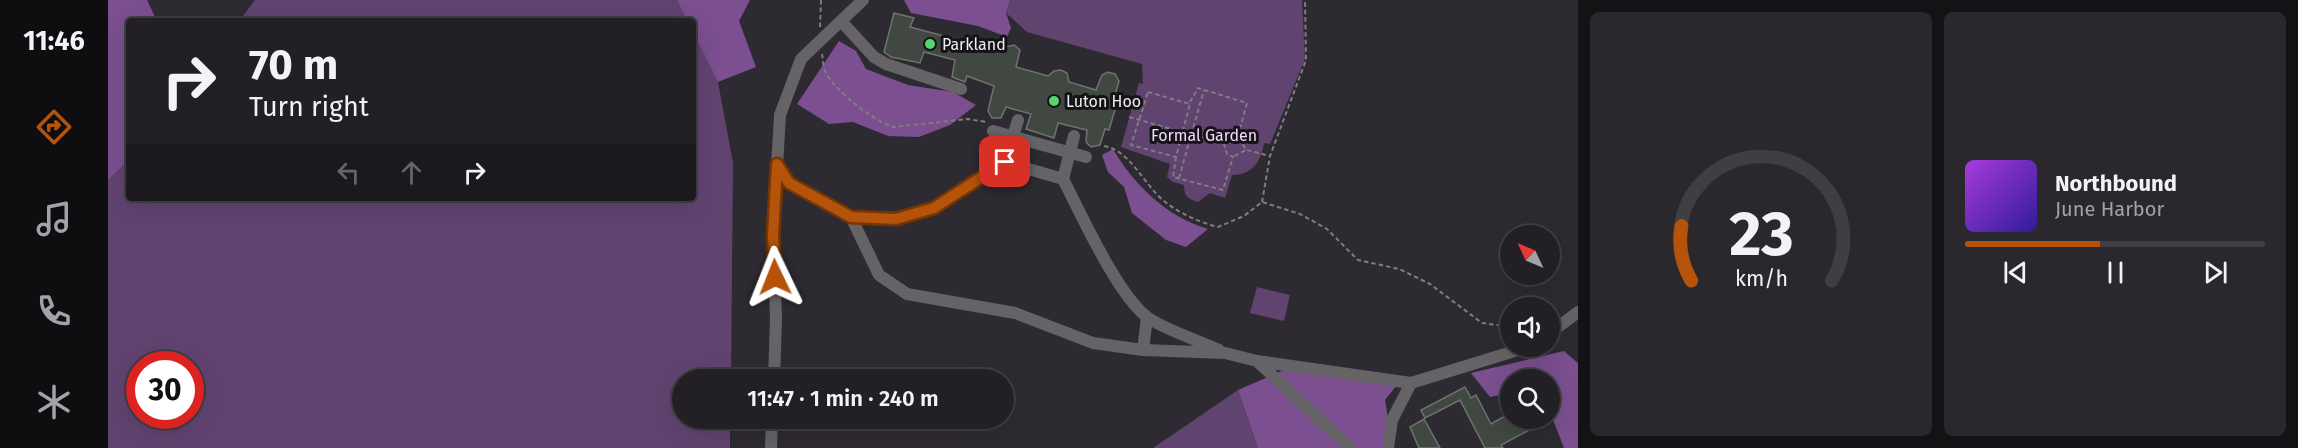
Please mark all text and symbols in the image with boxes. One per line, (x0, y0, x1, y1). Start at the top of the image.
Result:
text: 11:46 (23, 25, 85, 57)
place label: Parkland (942, 35, 1006, 54)
marker: Parkland (923, 37, 937, 51)
text: 70 m (249, 40, 338, 90)
icon: right (150, 42, 228, 120)
text: Turn right (249, 91, 369, 123)
place label: Luton Hoo (1066, 92, 1141, 111)
marker: Luton Hoo (1047, 94, 1061, 108)
icon: directions (33, 106, 75, 148)
park label: Formal Garden (1151, 126, 1257, 145)
pin (979, 136, 1030, 187)
icon: arrive (988, 145, 1021, 178)
icon: left (332, 156, 365, 189)
icon: ahead (395, 156, 428, 189)
icon: right (458, 156, 491, 189)
text: Northbound (2055, 170, 2177, 197)
text: 23 (1729, 197, 1793, 272)
text: June Harbor (2055, 197, 2164, 221)
icon: music (33, 198, 75, 240)
north arrow (1500, 225, 1560, 285)
map controls (1500, 225, 1560, 429)
position arrow (743, 245, 807, 309)
icon: previous (1999, 256, 2032, 289)
icon: pause (2099, 256, 2132, 289)
icon: next (2199, 256, 2232, 289)
text: km/h (1734, 266, 1788, 292)
icon: phone (33, 290, 75, 332)
button: sound (1500, 297, 1560, 357)
speed limit sign: 30 (126, 351, 204, 429)
button: search (1500, 369, 1560, 429)
icon: climate (33, 381, 75, 423)
text: 11:47 · 1 min · 240 m (747, 385, 939, 412)

